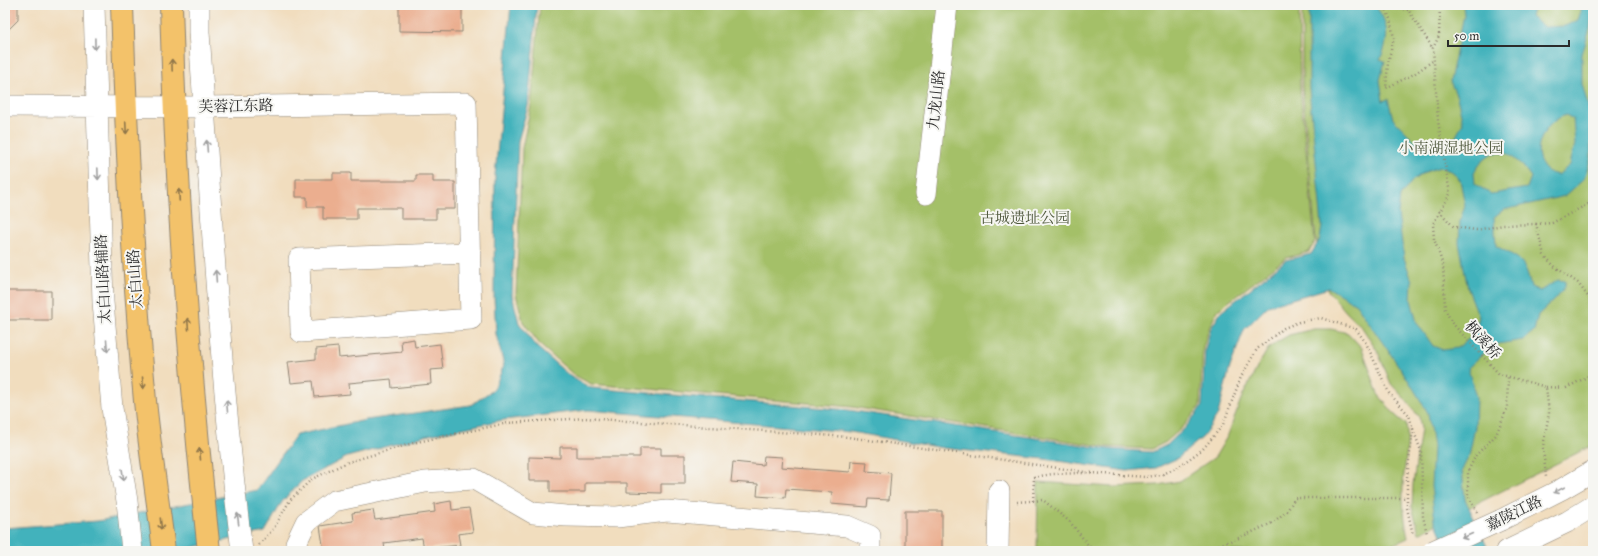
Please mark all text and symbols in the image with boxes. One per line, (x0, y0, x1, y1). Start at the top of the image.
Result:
scale bar (1448, 22, 1569, 48)
text: 50 m (1454, 29, 1479, 43)
one-way arrow (91, 37, 98, 50)
one-way arrow (169, 59, 176, 72)
street label: 九龙山路 (924, 69, 948, 131)
street label: 芙蓉江东路 (198, 96, 274, 116)
one-way arrow (123, 121, 130, 134)
park label: 小南湖湿地公园 (1398, 139, 1504, 157)
one-way arrow (204, 140, 211, 153)
one-way arrow (95, 167, 102, 180)
one-way arrow (175, 189, 182, 202)
park label: 古城遗址公园 (980, 209, 1070, 227)
street label: 太白山路辅路 (92, 234, 114, 324)
street label: 太白山路 (124, 248, 146, 310)
one-way arrow (212, 270, 219, 283)
street label: 枫溪桥 (1461, 317, 1505, 363)
one-way arrow (184, 318, 192, 331)
one-way arrow (103, 339, 110, 352)
one-way arrow (140, 376, 147, 389)
one-way arrow (223, 400, 230, 413)
one-way arrow (196, 448, 203, 461)
one-way arrow (119, 468, 127, 481)
one-way arrow (1553, 487, 1565, 495)
street label: 嘉陵江路 (1483, 492, 1545, 534)
one-way arrow (234, 513, 242, 526)
one-way arrow (157, 517, 165, 530)
one-way arrow (1462, 532, 1474, 540)

